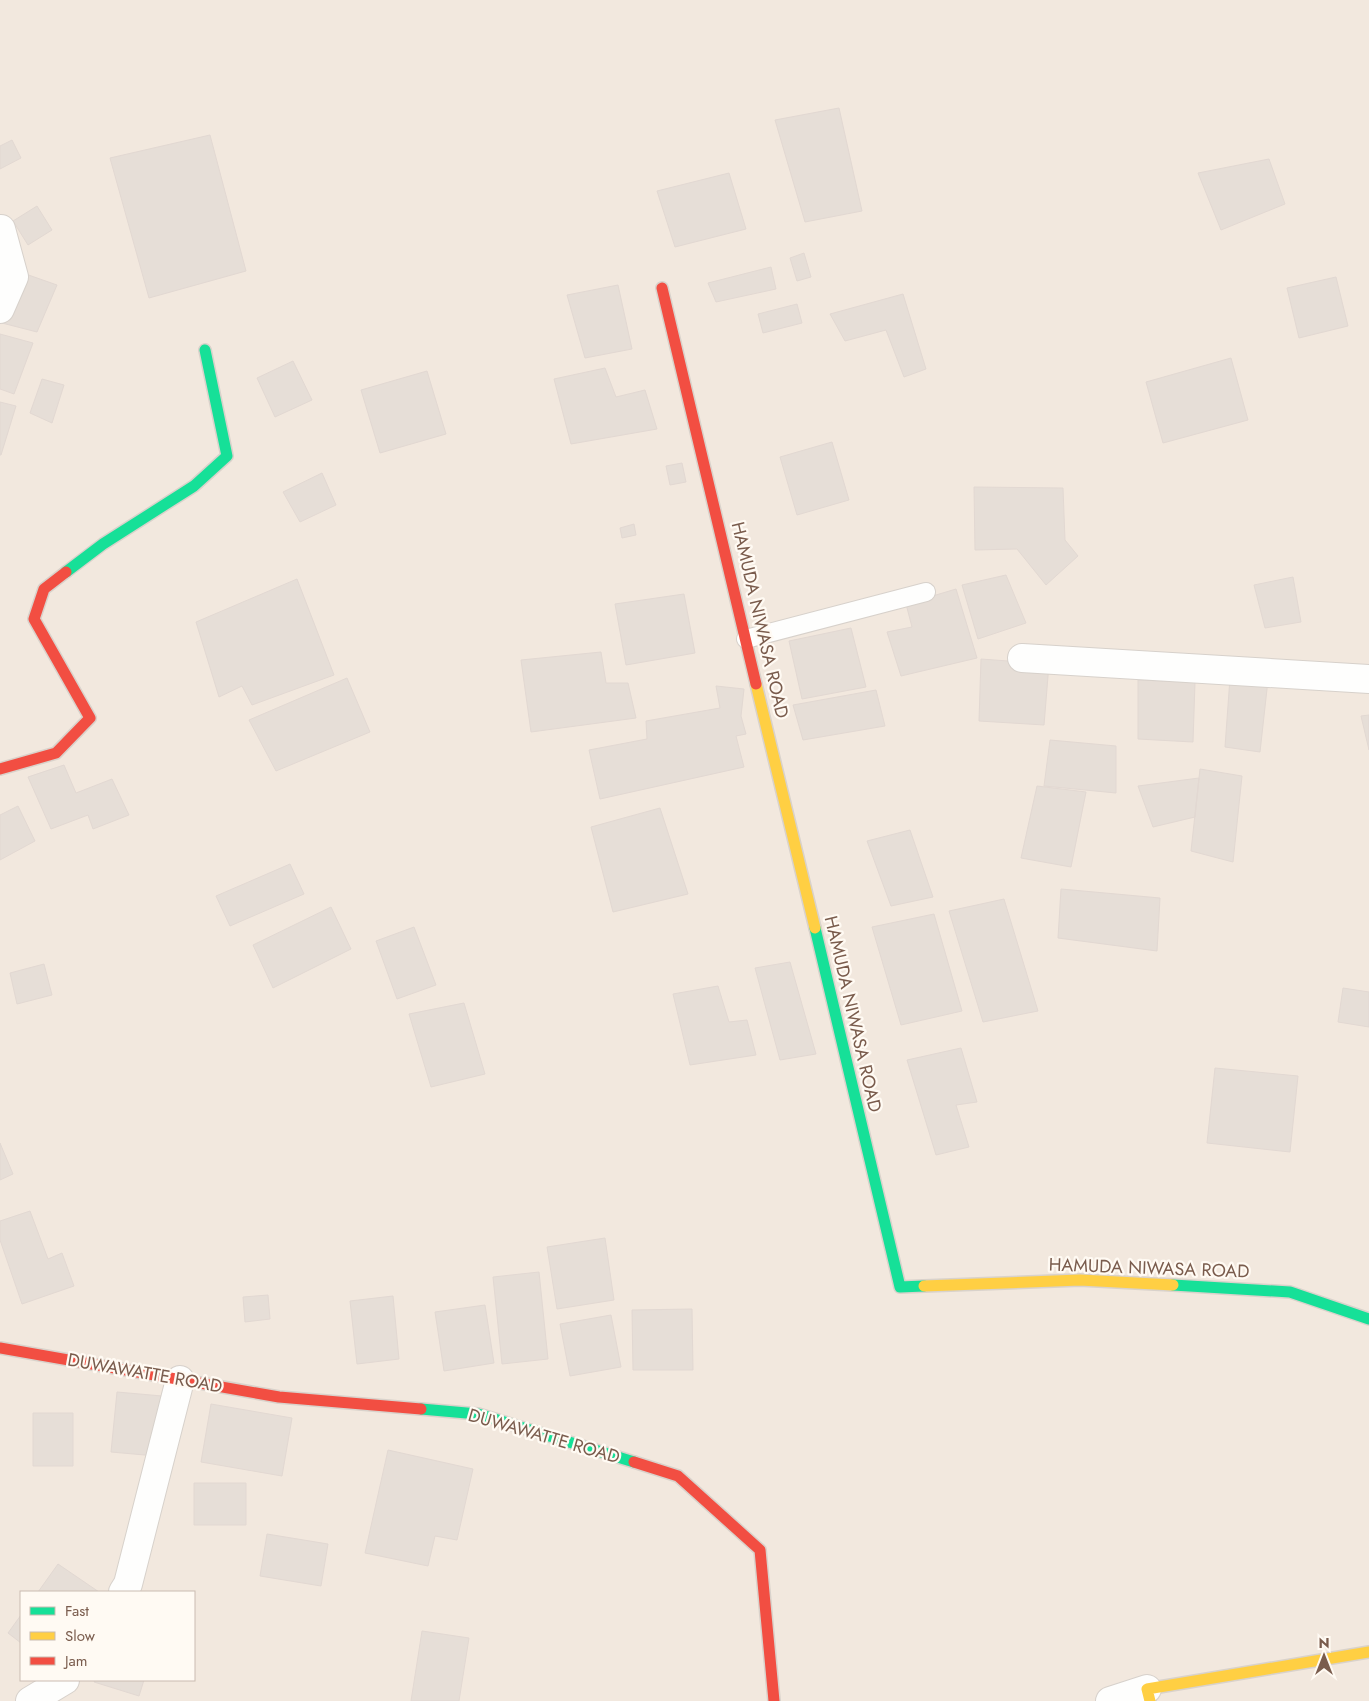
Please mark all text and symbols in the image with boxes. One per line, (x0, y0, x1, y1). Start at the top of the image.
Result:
street label: HAMUDA NIWASA ROAD (725, 519, 795, 721)
street label: HAMUDA NIWASA ROAD (818, 913, 888, 1115)
street label: HAMUDA NIWASA ROAD (1048, 1252, 1250, 1284)
street label: DUWAWATTE ROAD (66, 1347, 224, 1399)
street label: DUWAWATTE ROAD (465, 1402, 623, 1470)
legend (20, 1591, 195, 1681)
text: Fast (65, 1600, 89, 1622)
text: Slow (65, 1625, 96, 1647)
north arrow (1299, 1631, 1349, 1681)
text: N (1318, 1633, 1330, 1653)
text: Jam (63, 1650, 88, 1672)

